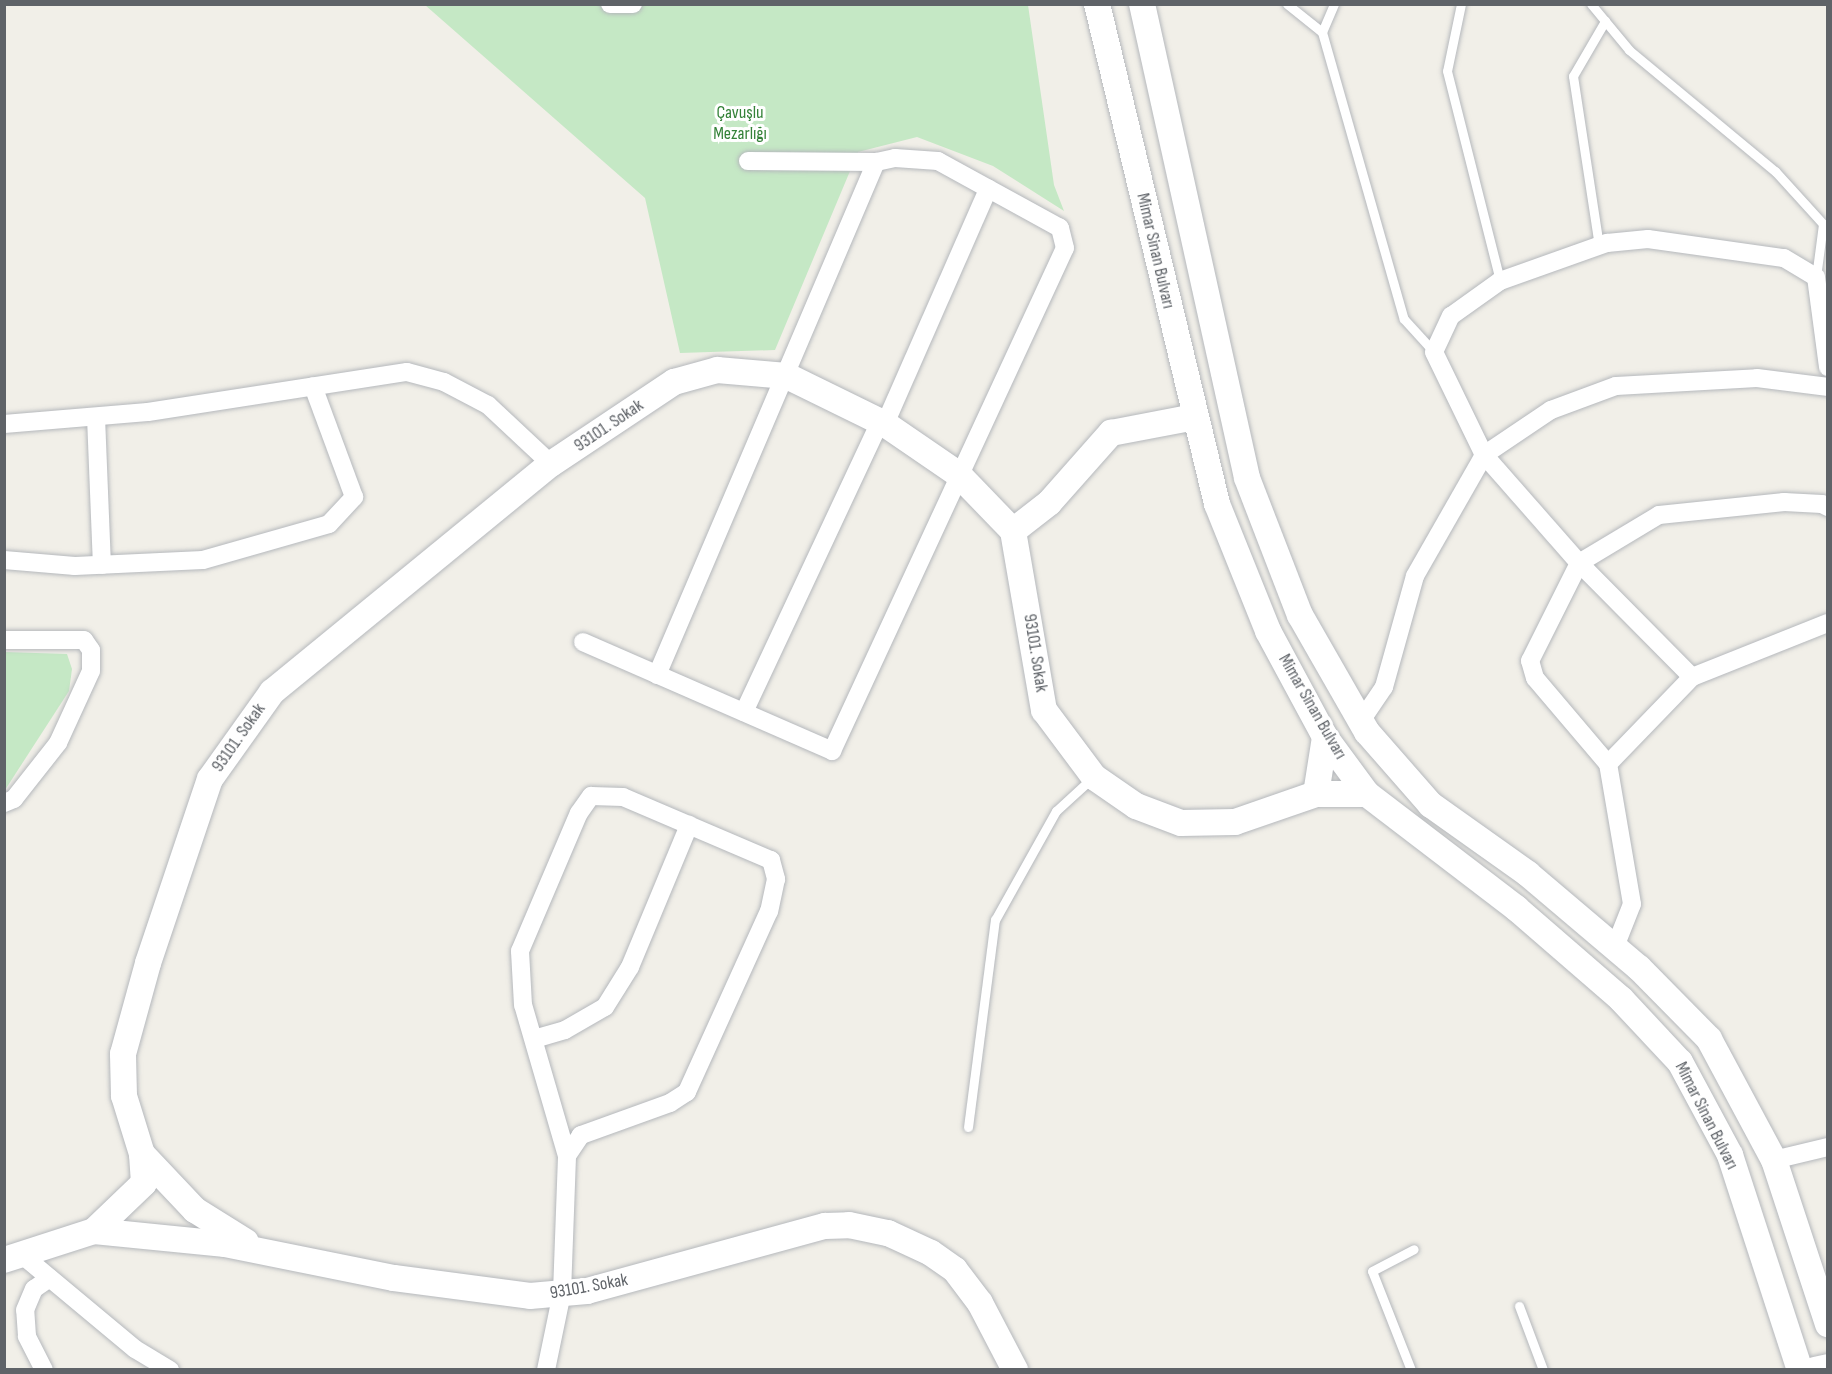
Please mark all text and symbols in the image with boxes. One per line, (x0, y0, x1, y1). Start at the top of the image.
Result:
park label: Çavuşlu Mezarlığı (713, 103, 767, 146)
street label: Mimar Sinan Bulvarı (1131, 191, 1179, 311)
street label: 93101. Sokak (570, 395, 648, 457)
street label: 93101. Sokak (1018, 612, 1052, 694)
street label: Mimar Sinan Bulvarı (1273, 651, 1351, 763)
street label: 93101. Sokak (208, 700, 270, 776)
street label: Mimar Sinan Bulvarı (1670, 1059, 1742, 1173)
street label: 93101. Sokak (548, 1270, 630, 1304)

